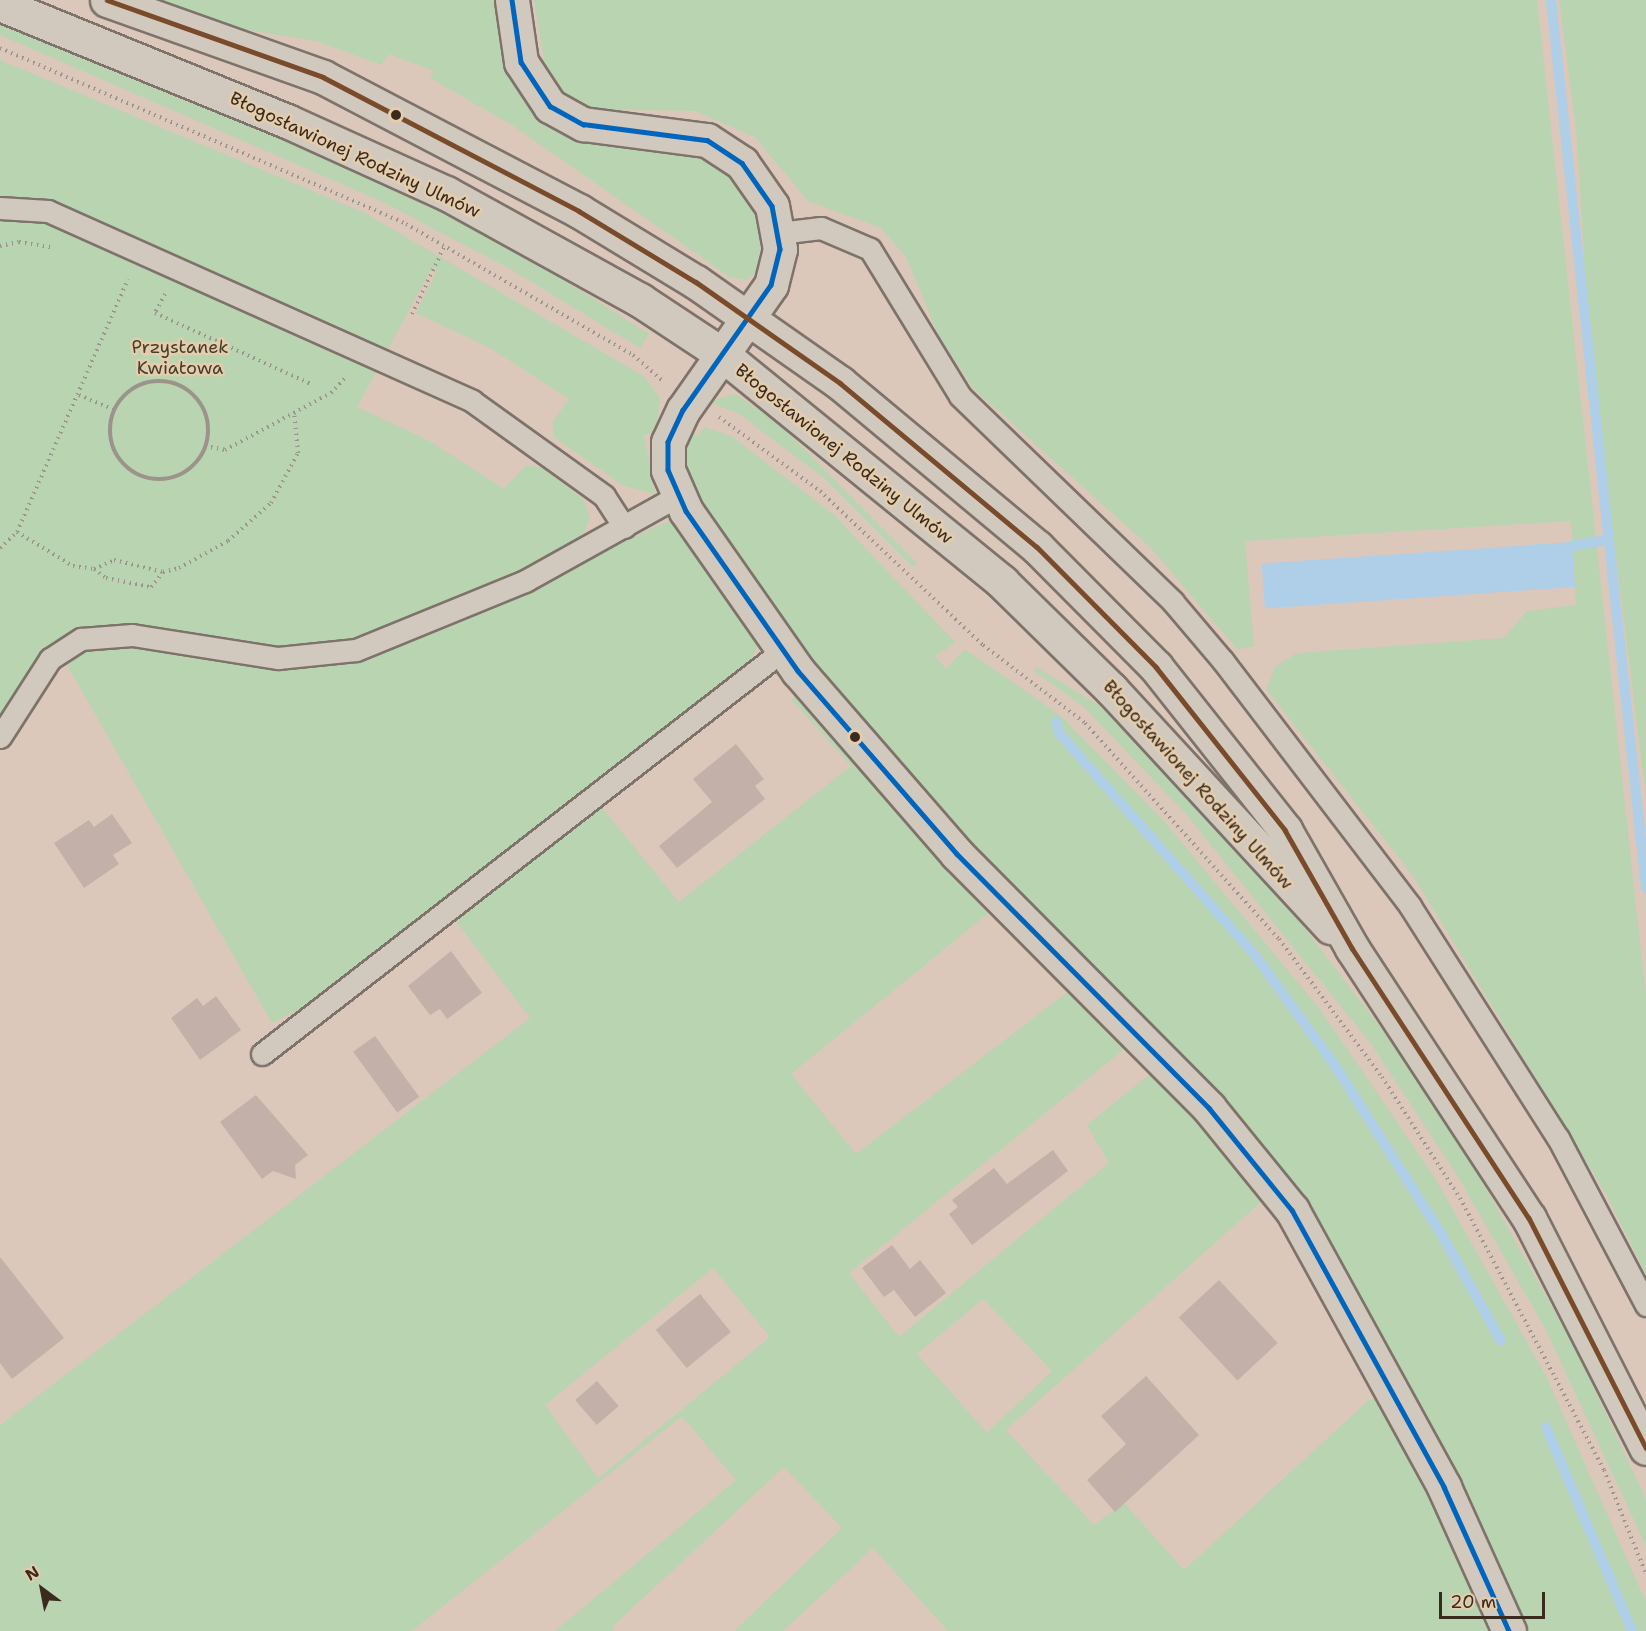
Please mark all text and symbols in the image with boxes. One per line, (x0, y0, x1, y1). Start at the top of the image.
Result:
street label: Błogosławionej Rodziny Ulmów (226, 87, 484, 223)
unlabelled marker (390, 109, 402, 121)
park label: Przystanek Kwiatowa (131, 337, 229, 380)
street label: Błogosławionej Rodziny Ulmów (731, 359, 957, 549)
street label: Błogosławionej Rodziny Ulmów (1098, 676, 1298, 894)
unlabelled marker (849, 731, 861, 743)
north arrow (12, 1559, 72, 1619)
text: N (21, 1561, 43, 1586)
scale bar (1442, 1580, 1548, 1618)
text: 20 m (1450, 1590, 1496, 1614)

